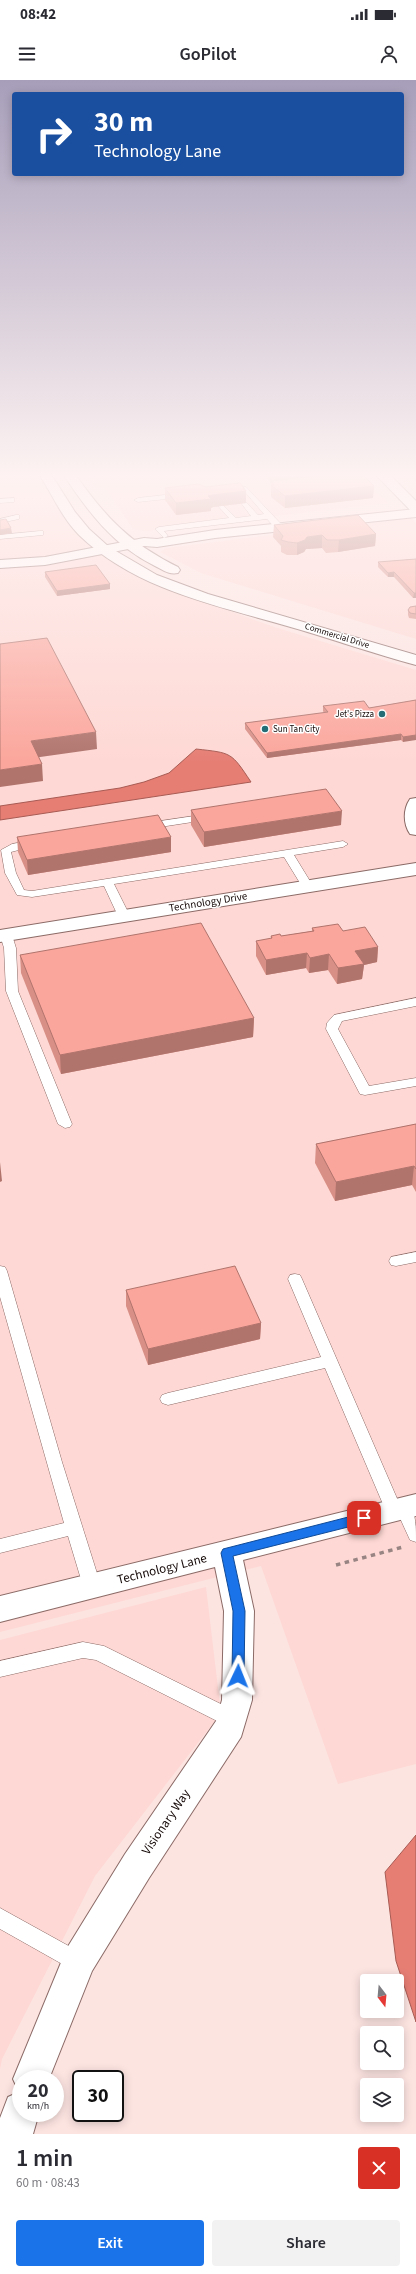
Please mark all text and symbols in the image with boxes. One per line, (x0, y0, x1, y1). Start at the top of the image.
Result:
text: 08:42 (20, 4, 56, 25)
text: GoPilot (179, 42, 237, 67)
icon: menu (16, 43, 38, 65)
icon: person (378, 43, 400, 65)
text: 30 m (94, 102, 153, 142)
icon: right (28, 108, 80, 160)
text: Technology Lane (94, 139, 221, 164)
street label: Commercial Drive (303, 620, 371, 652)
place label: Jet's Pizza (335, 708, 374, 721)
marker: Jet's Pizza (377, 709, 387, 719)
place label: Sun Tan City (273, 723, 320, 736)
marker: Sun Tan City (260, 724, 270, 734)
street label: Technology Drive (168, 888, 249, 916)
pin (347, 1501, 381, 1535)
icon: arrive (353, 1507, 375, 1529)
street label: Technology Lane (115, 1549, 209, 1589)
position arrow (217, 1655, 259, 1697)
street label: Visionary Way (137, 1786, 195, 1858)
north arrow (360, 1974, 404, 2018)
map controls (360, 1974, 404, 2122)
button: search (360, 2026, 404, 2070)
speed limit sign: 30 (72, 2070, 124, 2122)
text: 20 (27, 2077, 49, 2105)
button: layers (360, 2078, 404, 2122)
text: km/h (27, 2099, 49, 2113)
text: 1 min (16, 2141, 73, 2176)
button: close (358, 2147, 400, 2189)
text: 60 m · 08:43 (16, 2174, 80, 2192)
button: Exit (16, 2220, 204, 2266)
button: Share (212, 2220, 400, 2266)

